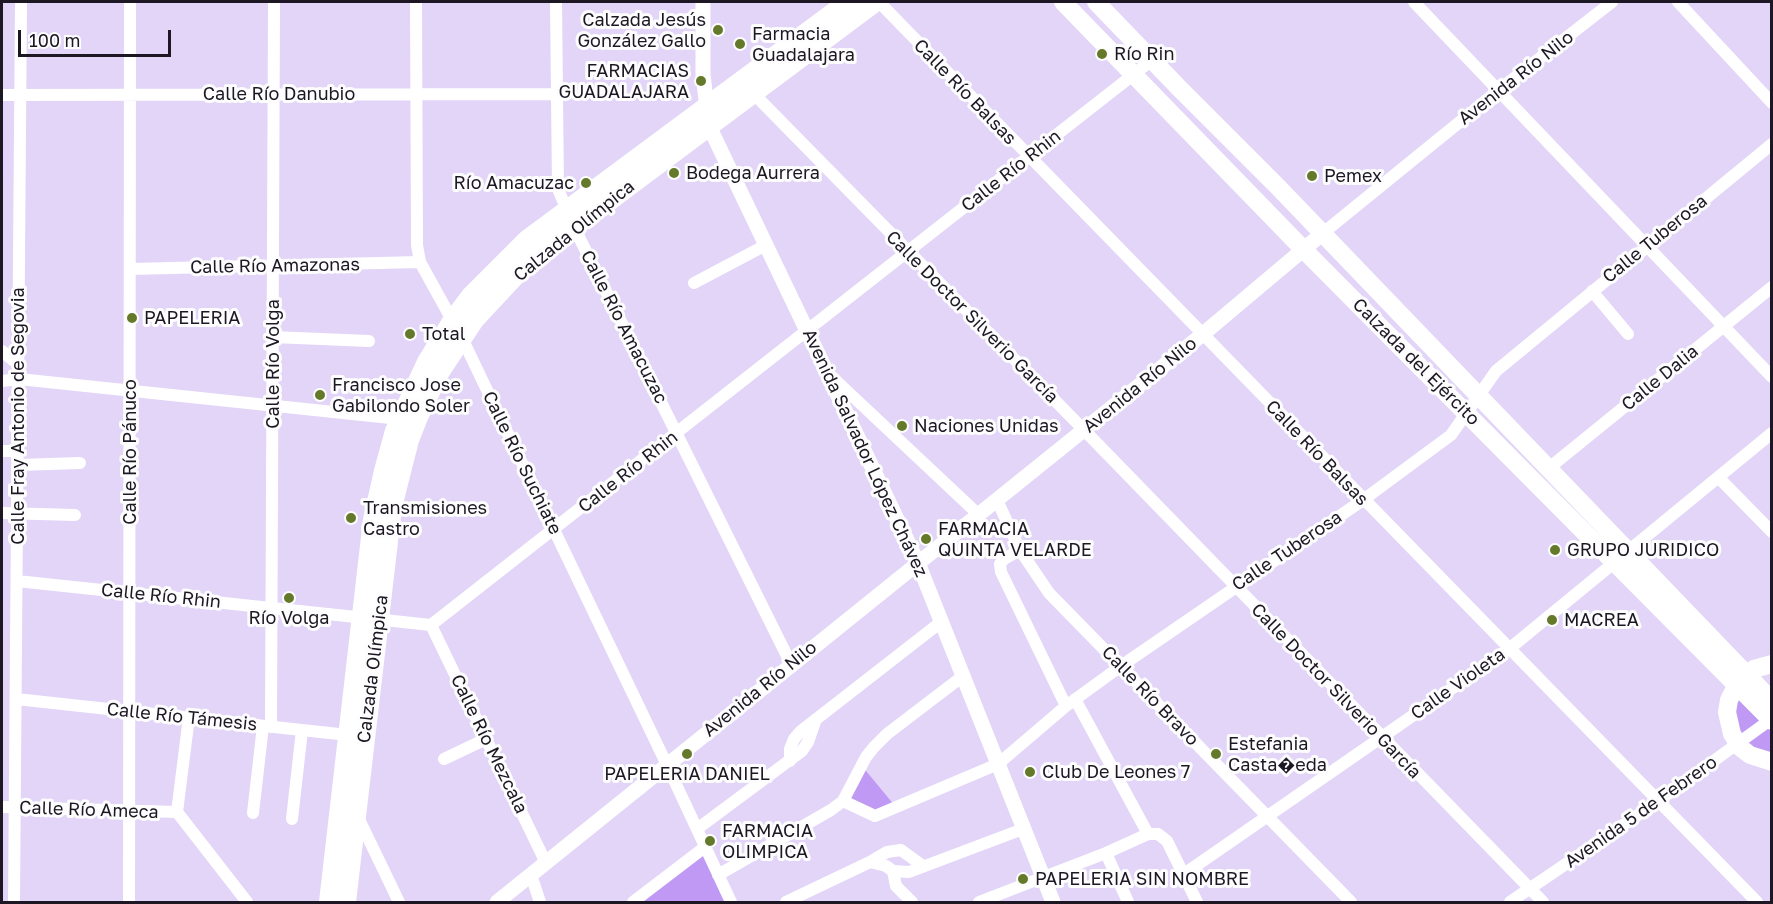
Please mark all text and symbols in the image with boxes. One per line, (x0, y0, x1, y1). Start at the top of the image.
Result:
place label: Calzada Jesús González Gallo (577, 9, 706, 52)
scale bar (21, 18, 174, 56)
marker: Calzada Jesús González Gallo (711, 23, 725, 37)
place label: Farmacia Guadalajara (752, 23, 855, 66)
street label: Avenida Río Nilo (1454, 26, 1578, 130)
text: 100 m (29, 29, 80, 51)
street label: Calle Río Balsas (909, 35, 1021, 149)
marker: Farmacia Guadalajara (733, 37, 747, 51)
place label: Río Rin (1114, 43, 1174, 65)
marker: Río Rin (1095, 47, 1109, 61)
place label: FARMACIAS GUADALAJARA (559, 60, 689, 103)
marker: FARMACIAS GUADALAJARA (694, 74, 708, 88)
street label: Calle Río Danubio (203, 83, 355, 105)
street label: Calle Río Rhin (957, 125, 1065, 217)
place label: Bodega Aurrera (686, 162, 820, 184)
place label: Pemex (1324, 165, 1382, 187)
marker: Bodega Aurrera (667, 166, 681, 180)
marker: Pemex (1305, 169, 1319, 183)
place label: Río Amacuzac (454, 172, 574, 194)
street label: Calzada Olímpica (509, 176, 639, 286)
marker: Río Amacuzac (579, 176, 593, 190)
street label: Calle Tuberosa (1598, 190, 1712, 288)
street label: Calle Doctor Silverio García (881, 226, 1063, 408)
street label: Calle Río Amacuzac (576, 247, 672, 407)
street label: Calle Río Amazonas (190, 254, 360, 278)
street label: Calle Fray Antonio de Segovia (7, 287, 29, 545)
street label: Calzada del Ejército (1348, 294, 1484, 430)
street label: Calle Río Volga (262, 299, 284, 429)
place label: PAPELERIA (144, 307, 240, 329)
marker: PAPELERIA (125, 311, 139, 325)
place label: Total (422, 323, 465, 345)
street label: Avenida Salvador López Chávez (798, 325, 932, 581)
marker: Total (403, 327, 417, 341)
street label: Avenida Río Nilo (1079, 333, 1201, 437)
street label: Calle Dalia (1617, 341, 1703, 415)
place label: Francisco Jose Gabilondo Soler (332, 374, 470, 416)
street label: Calle Río Pánuco (119, 379, 141, 525)
marker: Francisco Jose Gabilondo Soler (313, 388, 327, 402)
street label: Calle Río Suchiate (478, 388, 566, 538)
street label: Calle Río Balsas (1261, 396, 1373, 510)
place label: Naciones Unidas (914, 415, 1059, 437)
marker: Naciones Unidas (895, 419, 909, 433)
street label: Calle Río Rhin (574, 426, 682, 518)
place label: Transmisiones Castro (363, 497, 487, 540)
street label: Calle Tuberosa (1228, 506, 1346, 596)
marker: Transmisiones Castro (344, 511, 358, 525)
place label: FARMACIA QUINTA VELARDE (938, 518, 1092, 560)
marker: FARMACIA QUINTA VELARDE (919, 532, 933, 546)
place label: GRUPO JURIDICO (1567, 539, 1719, 561)
marker: GRUPO JURIDICO (1548, 543, 1562, 557)
street label: Calle Río Rhin (100, 579, 222, 613)
marker: Río Volga (282, 591, 296, 605)
street label: Calzada Olímpica (353, 594, 393, 744)
street label: Calle Doctor Silverio García (1247, 599, 1425, 783)
place label: Río Volga (249, 607, 329, 629)
place label: MACREA (1564, 609, 1639, 631)
marker: MACREA (1545, 613, 1559, 627)
street label: Avenida Río Nilo (699, 637, 821, 741)
street label: Calle Río Bravo (1097, 642, 1203, 750)
street label: Calle Violeta (1407, 644, 1509, 724)
street label: Calle Río Mezcala (446, 671, 532, 817)
street label: Calle Río Támesis (106, 698, 258, 736)
place label: Estefania Casta�eda (1228, 733, 1327, 776)
marker: PAPELERIA DANIEL (680, 747, 694, 761)
marker: Estefania Casta�eda (1209, 747, 1223, 761)
street label: Avenida 5 de Febrero (1561, 751, 1721, 873)
place label: Club De Leones 7 (1042, 761, 1190, 783)
place label: PAPELERIA DANIEL (604, 763, 770, 785)
marker: Club De Leones 7 (1023, 765, 1037, 779)
street label: Calle Río Ameca (19, 797, 159, 823)
place label: FARMACIA OLIMPICA (722, 820, 813, 862)
marker: FARMACIA OLIMPICA (703, 834, 717, 848)
place label: PAPELERIA SIN NOMBRE (1035, 868, 1249, 890)
marker: PAPELERIA SIN NOMBRE (1016, 872, 1030, 886)

